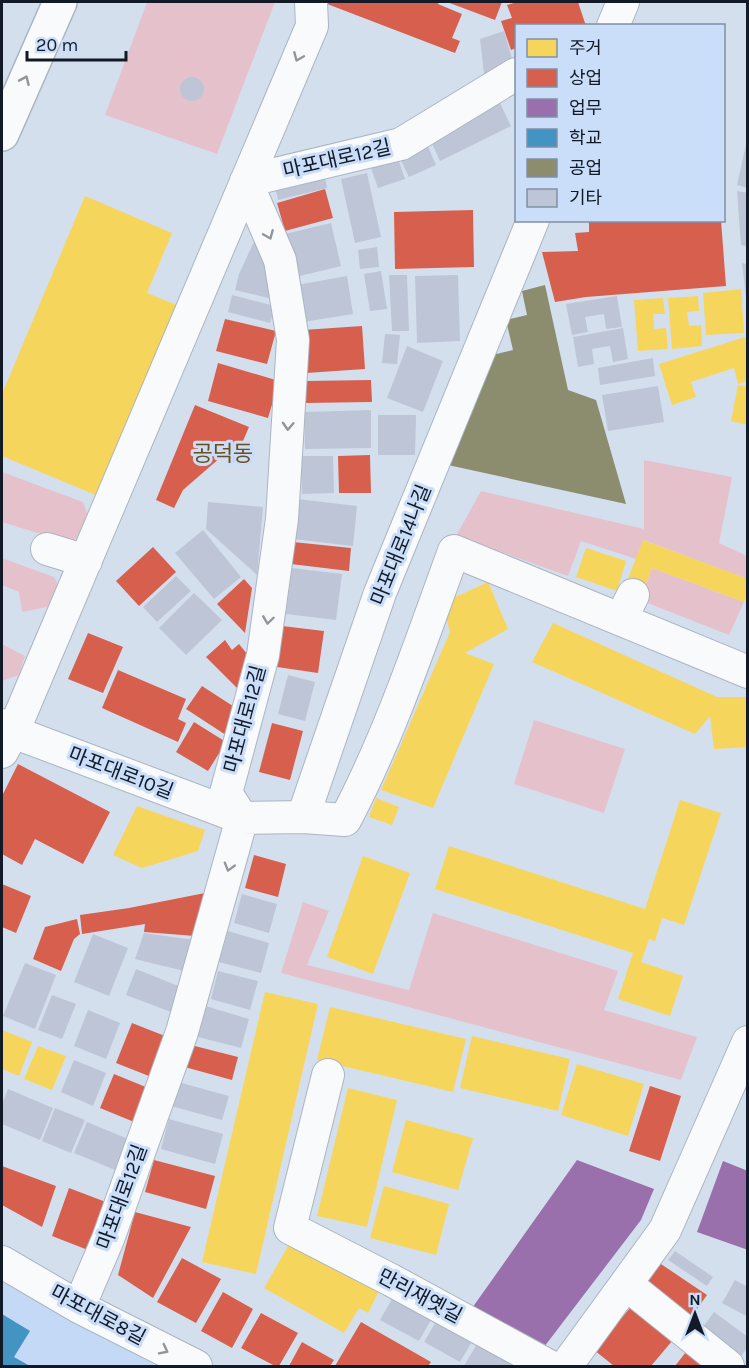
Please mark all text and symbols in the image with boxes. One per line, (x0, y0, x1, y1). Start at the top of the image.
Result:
scale bar (27, 24, 126, 62)
legend (515, 24, 725, 222)
text: 20 m (36, 34, 78, 56)
text: 주거 (569, 37, 602, 59)
one-way arrow (293, 51, 305, 62)
text: 상업 (569, 67, 602, 89)
one-way arrow (18, 75, 30, 86)
text: 업무 (569, 97, 602, 119)
text: 학교 (569, 127, 602, 149)
street label: 마포대로12길 (281, 135, 393, 183)
text: 공업 (569, 157, 602, 179)
text: 기타 (569, 187, 603, 209)
one-way arrow (262, 229, 274, 240)
one-way arrow (281, 422, 294, 431)
district label: 공덕동 (193, 441, 253, 467)
street label: 마포대로14나길 (366, 481, 436, 609)
one-way arrow (262, 616, 274, 625)
street label: 마포대로12길 (220, 663, 270, 775)
street label: 마포대로10길 (65, 742, 177, 804)
one-way arrow (223, 862, 236, 872)
street label: 마포대로12길 (92, 1141, 152, 1253)
street label: 만리재옛길 (374, 1264, 466, 1328)
street label: 마포대로8길 (47, 1280, 149, 1350)
north arrow (665, 1284, 725, 1344)
text: N (689, 1290, 701, 1309)
one-way arrow (157, 1343, 168, 1354)

